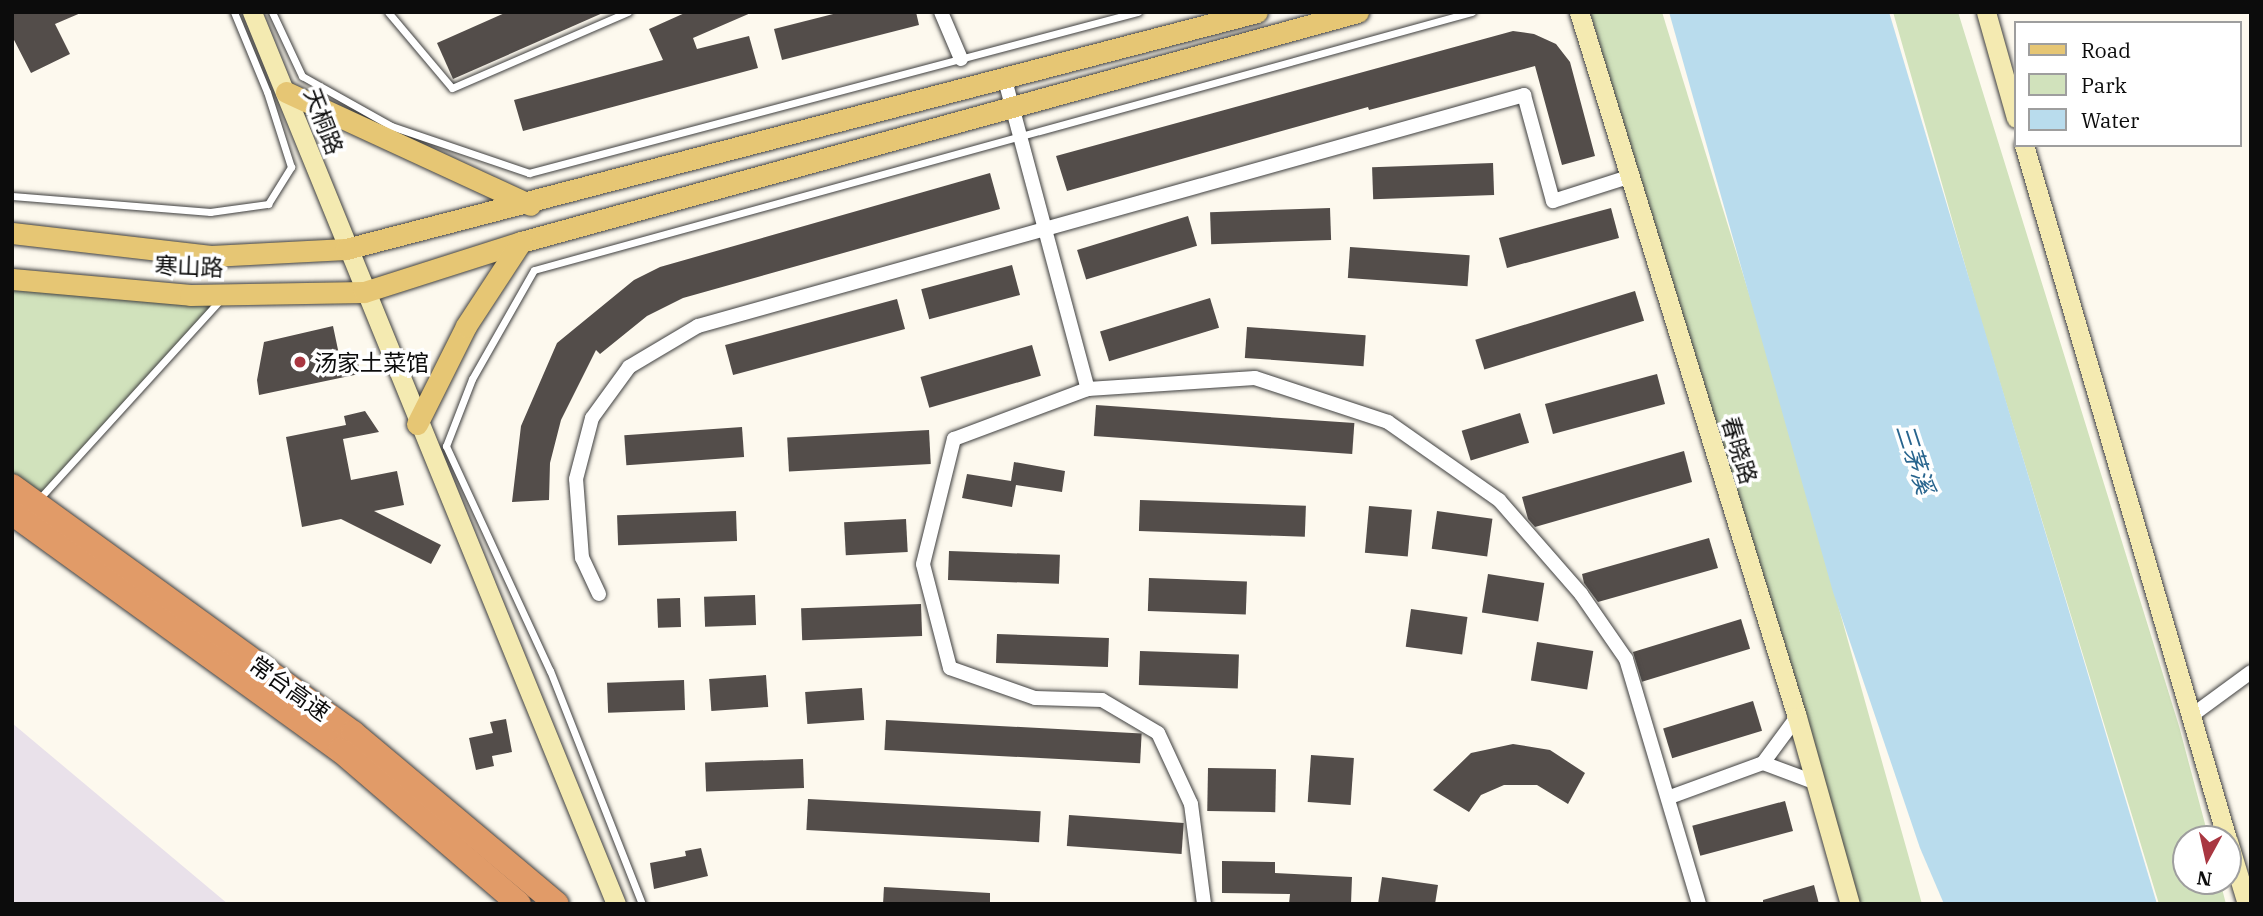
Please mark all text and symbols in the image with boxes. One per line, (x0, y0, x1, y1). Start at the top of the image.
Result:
legend (2014, 21, 2242, 147)
text: Road (2081, 36, 2131, 64)
text: Park (2081, 71, 2127, 99)
street label: 天桐路 (299, 84, 349, 158)
text: Water (2081, 106, 2139, 134)
street label: 寒山路 (154, 251, 224, 281)
place label: 汤家土菜馆 (314, 348, 429, 376)
marker: 汤家土菜馆 (292, 354, 308, 370)
street label: 春晓路 (1717, 413, 1763, 487)
water label: 三茅溪 (1890, 420, 1940, 498)
street label: 常台高速 (245, 650, 335, 726)
north arrow (2172, 825, 2242, 895)
text: N (2195, 866, 2213, 892)

